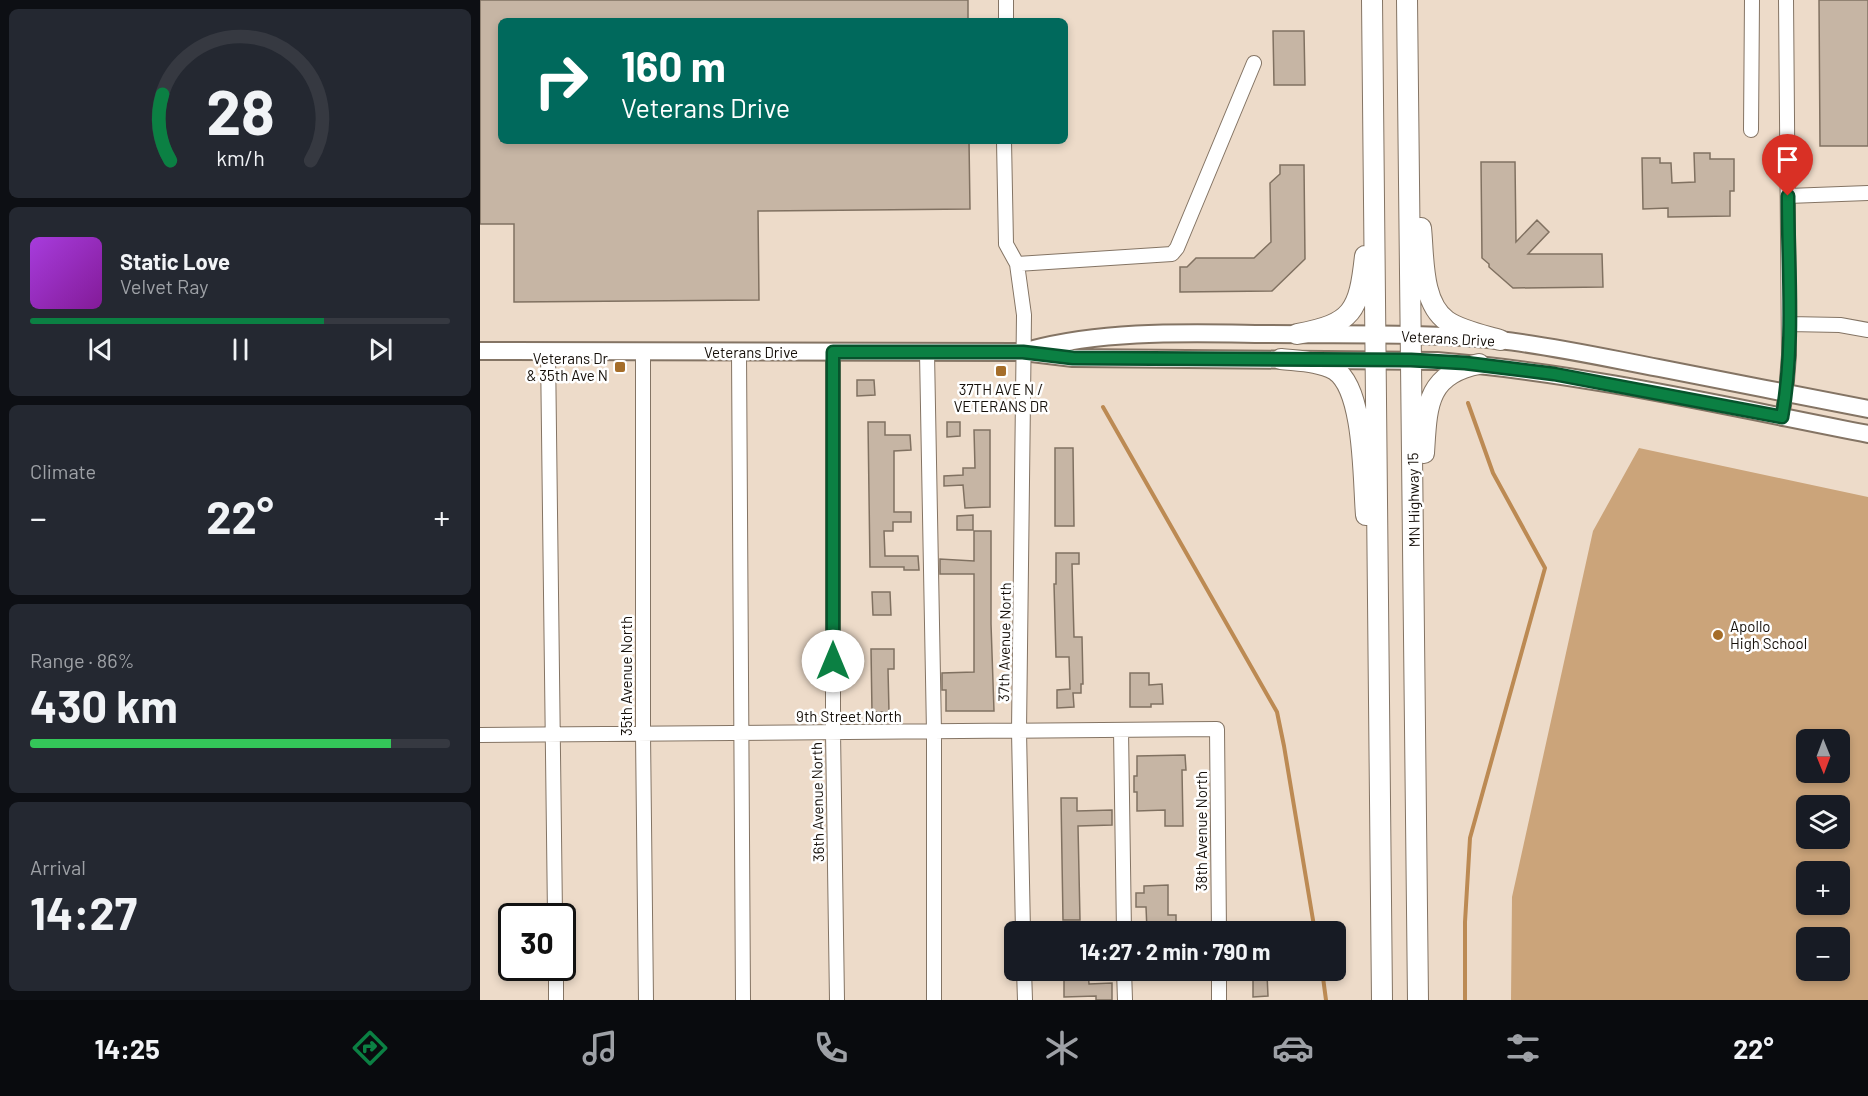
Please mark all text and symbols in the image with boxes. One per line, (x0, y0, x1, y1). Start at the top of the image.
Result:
text: 160 m (621, 40, 726, 90)
icon: right (522, 42, 600, 120)
text: 28 (206, 73, 274, 147)
text: Veterans Drive (621, 91, 790, 123)
pin (1762, 134, 1813, 196)
icon: arrive (1771, 143, 1804, 176)
text: km/h (216, 145, 264, 170)
text: Static Love (120, 248, 230, 274)
text: Velvet Ray (120, 274, 209, 298)
street label: Veterans Drive (1401, 327, 1495, 349)
icon: previous (84, 333, 117, 366)
icon: pause (224, 333, 257, 366)
icon: next (364, 333, 397, 366)
street label: Veterans Drive (704, 343, 798, 361)
place label: Veterans Dr & 35th Ave N (526, 349, 609, 384)
marker: Veterans Dr & 35th Ave N (613, 360, 627, 374)
marker: 37TH AVE N / VETERANS DR (994, 364, 1008, 378)
place label: 37TH AVE N / VETERANS DR (954, 380, 1048, 415)
street label: MN Highway 15 (1403, 453, 1423, 547)
text: Climate (30, 459, 96, 483)
text: 22° (206, 489, 274, 543)
text: − (30, 497, 47, 537)
text: + (433, 497, 450, 537)
street label: 37th Avenue North (994, 582, 1014, 702)
street label: 35th Avenue North (617, 616, 635, 736)
place label: Apollo High School (1730, 617, 1807, 652)
marker: Apollo High School (1711, 628, 1725, 642)
position arrow (801, 629, 865, 693)
text: Range · 86% (30, 648, 134, 672)
text: 430 km (30, 678, 178, 732)
street label: 9th Street North (796, 707, 902, 725)
north arrow (1796, 729, 1850, 783)
map controls (1796, 729, 1850, 981)
street label: 36th Avenue North (807, 742, 827, 862)
street label: 38th Avenue North (1192, 771, 1210, 891)
button: layers (1796, 795, 1850, 849)
text: Arrival (30, 855, 86, 879)
button: + (1796, 861, 1850, 915)
text: 14:27 (30, 885, 137, 939)
speed limit sign: 30 (498, 903, 576, 981)
button: − (1796, 927, 1850, 981)
text: 14:27 · 2 min · 790 m (1080, 938, 1270, 964)
icon: directions (349, 1027, 391, 1069)
icon: music (579, 1027, 621, 1069)
icon: phone (810, 1027, 852, 1069)
icon: climate (1041, 1027, 1083, 1069)
icon: car (1272, 1027, 1314, 1069)
icon: filters (1502, 1027, 1544, 1069)
text: 14:25 (94, 1032, 160, 1064)
text: 22° (1733, 1032, 1774, 1064)

